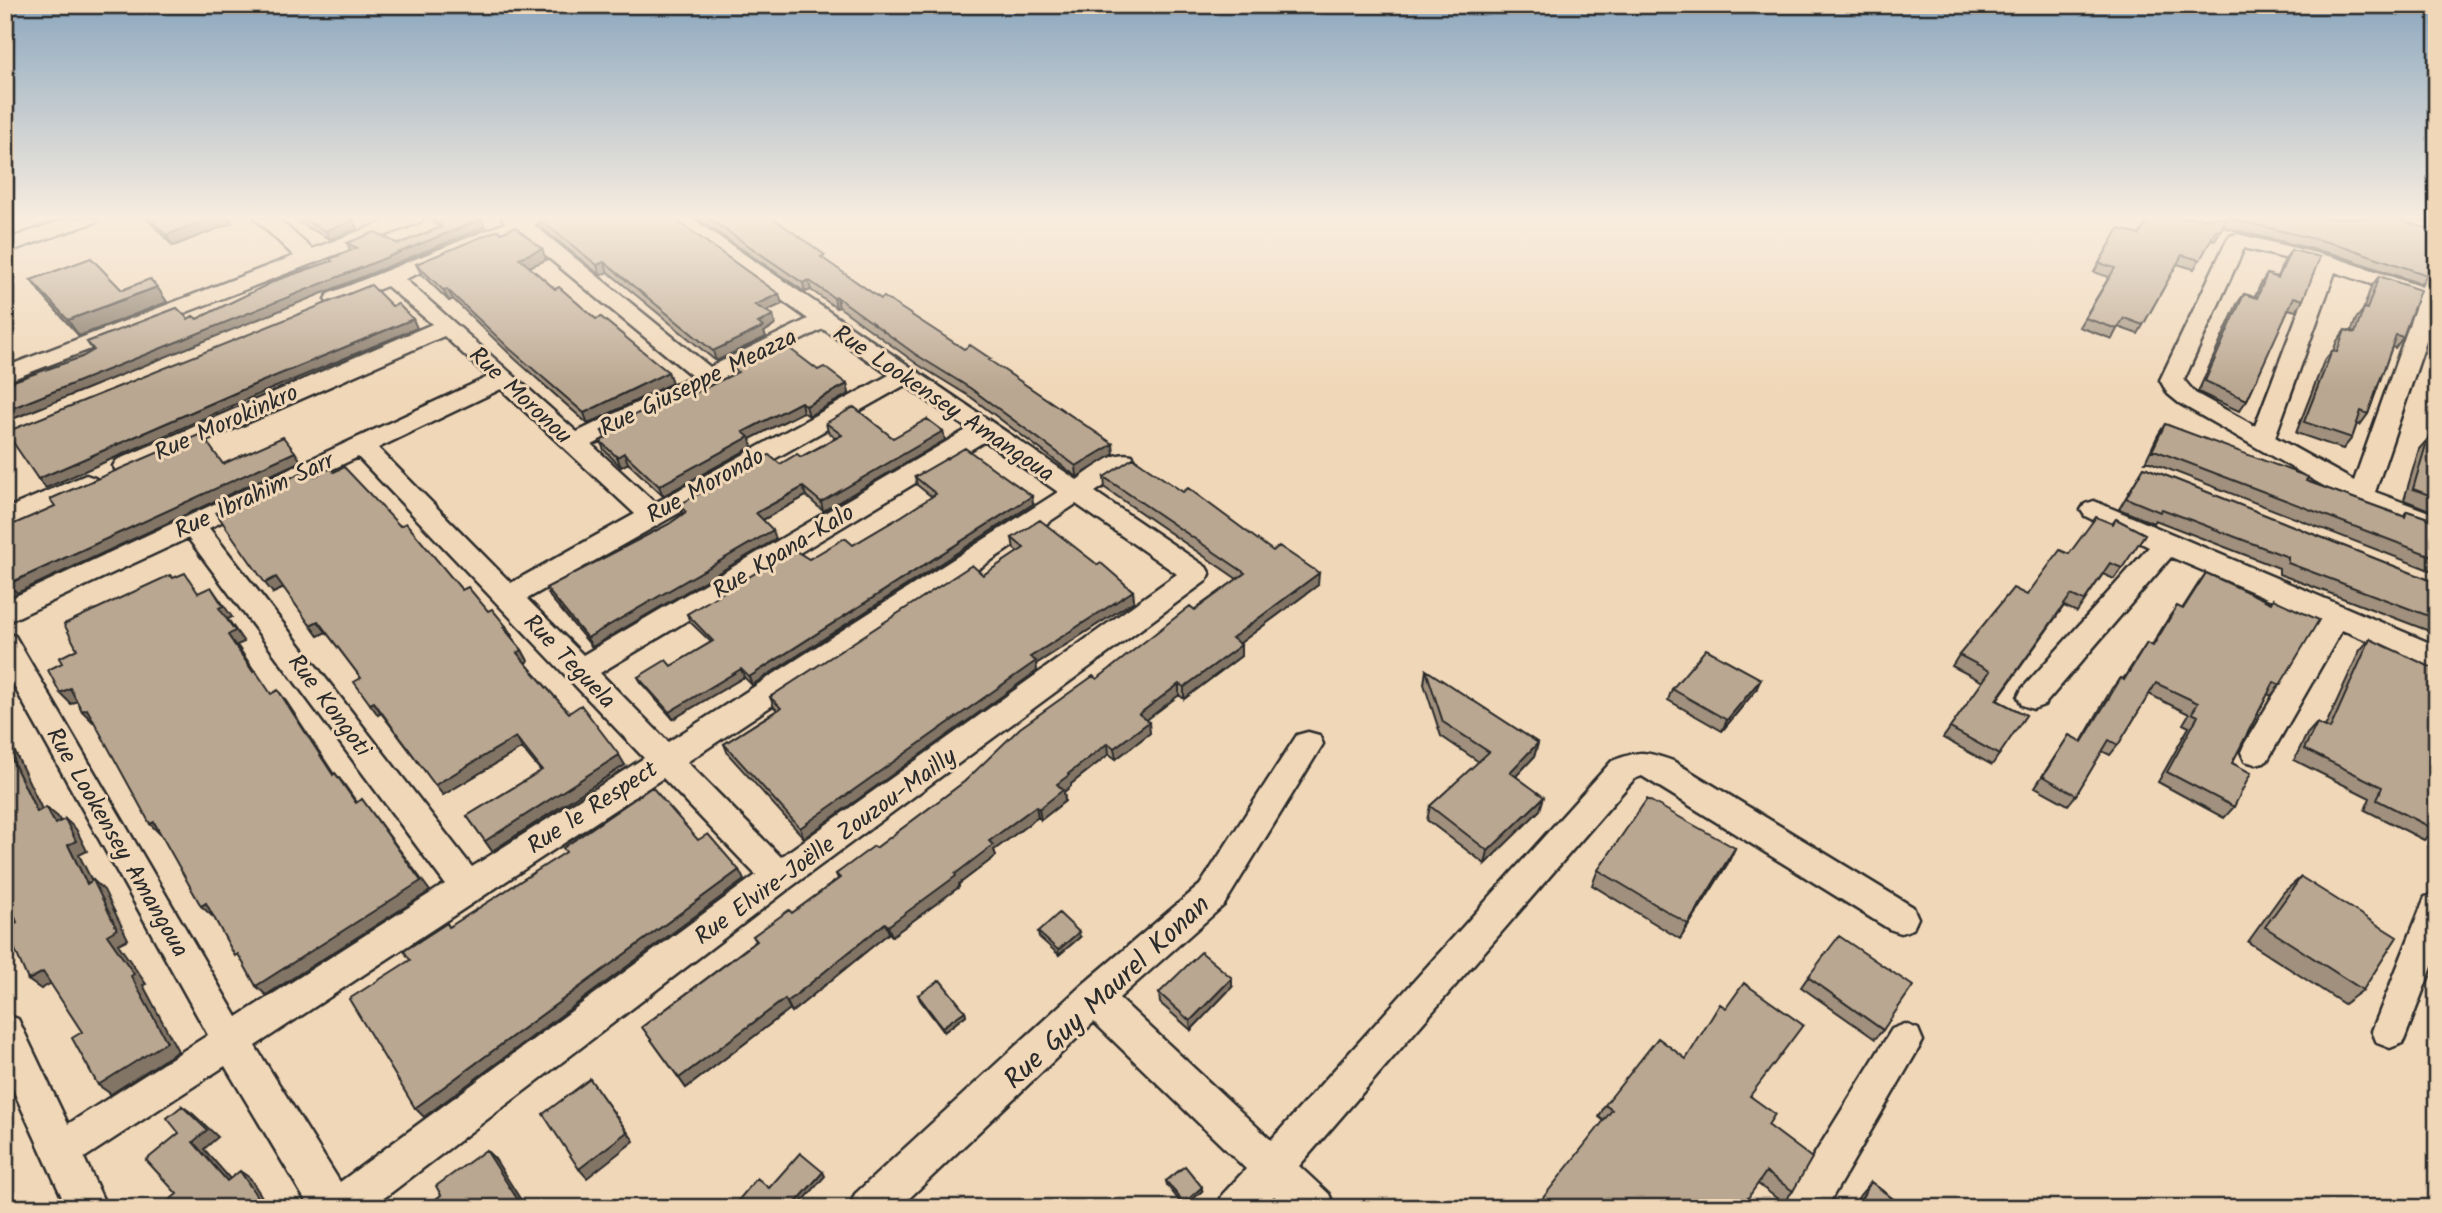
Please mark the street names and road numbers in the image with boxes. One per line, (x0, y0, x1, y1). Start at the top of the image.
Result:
street label: Rue Lookensey Amangoua (824, 315, 1062, 493)
street label: Rue Giuseppe Meazza (593, 319, 804, 448)
street label: Rue Moronou (459, 338, 581, 455)
street label: Rue Morokinkro (148, 374, 305, 473)
street label: Rue Morondo (639, 438, 772, 535)
street label: Rue Ibrahim Sarr (168, 441, 343, 550)
street label: Rue Kpana-Kalo (705, 494, 863, 610)
street label: Rue Teguela (513, 605, 625, 719)
street label: Rue Kongoti (277, 646, 382, 767)
street label: Rue Lookensey Amangoua (35, 720, 199, 965)
street label: Rue Elvire-Joëlle Zouzou-Mailly (686, 738, 966, 956)
street label: Rue le Respect (519, 751, 667, 865)
street label: Rue Guy Maurel Konan (994, 884, 1222, 1101)

